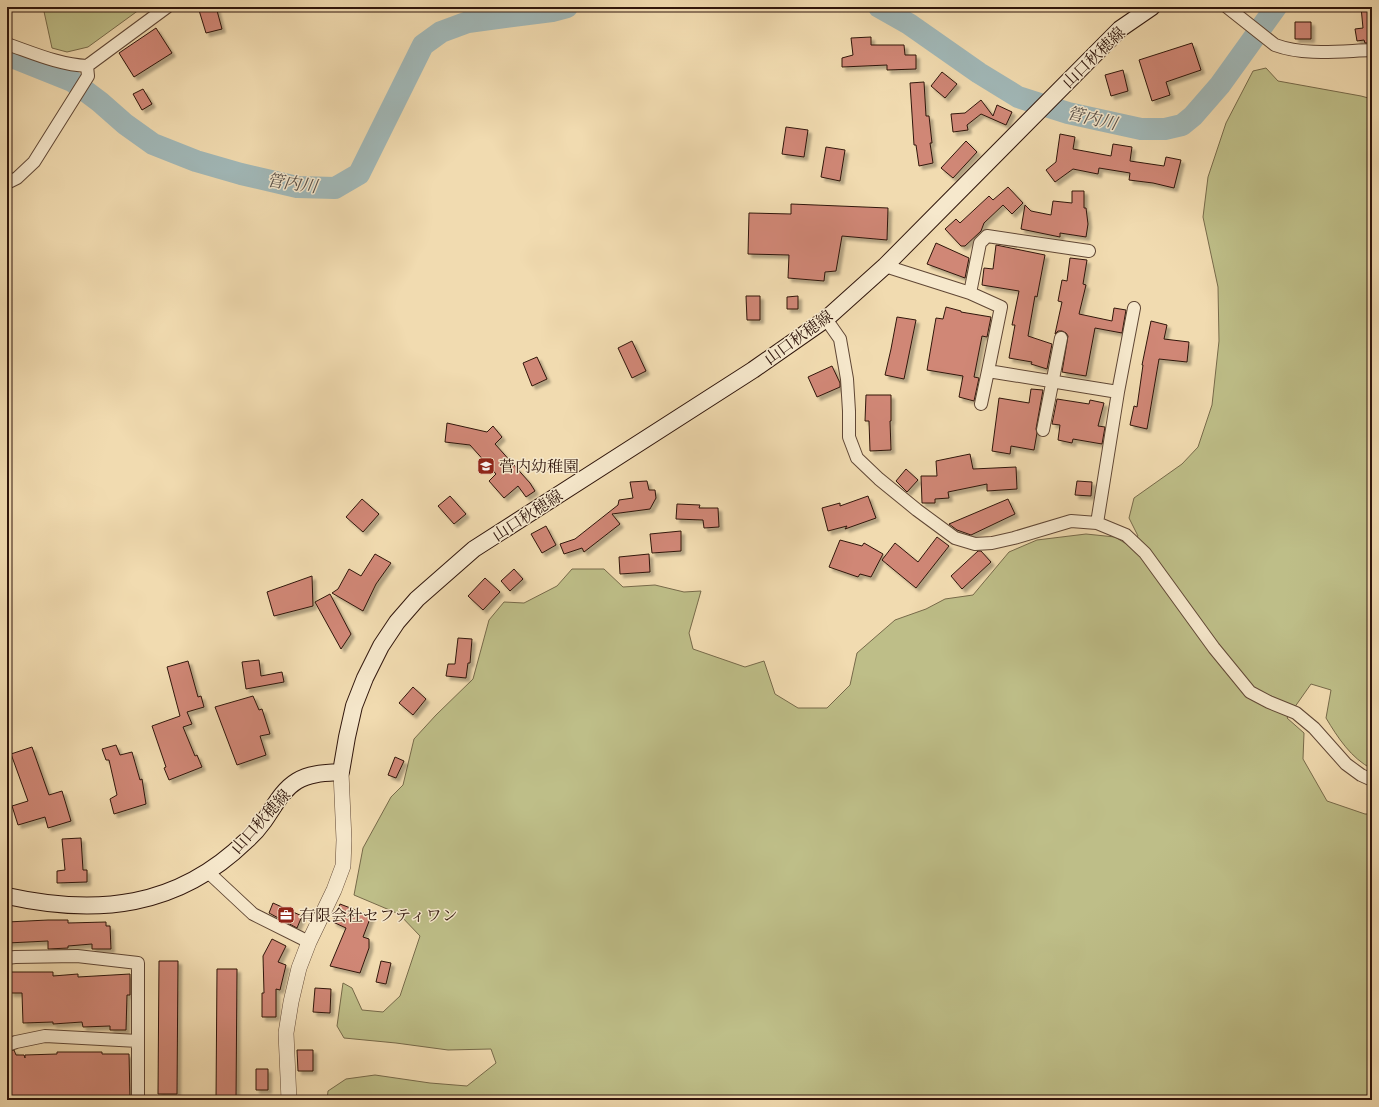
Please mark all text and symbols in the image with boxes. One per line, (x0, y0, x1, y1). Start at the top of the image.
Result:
street label: 山口秋穂線 (1057, 22, 1130, 93)
water label: 管内川 (1064, 102, 1121, 136)
water label: 管内川 (265, 169, 321, 199)
street label: 山口秋穂線 (760, 305, 837, 370)
school or university icon: 菅内幼稚園 (476, 456, 496, 476)
place label: 菅内幼稚園 (499, 456, 579, 478)
street label: 山口秋穂線 (488, 485, 567, 547)
street label: 山口秋穂線 (226, 785, 296, 859)
office icon: 有限会社セフティワン (276, 905, 296, 925)
place label: 有限会社セフティワン (299, 905, 458, 927)

